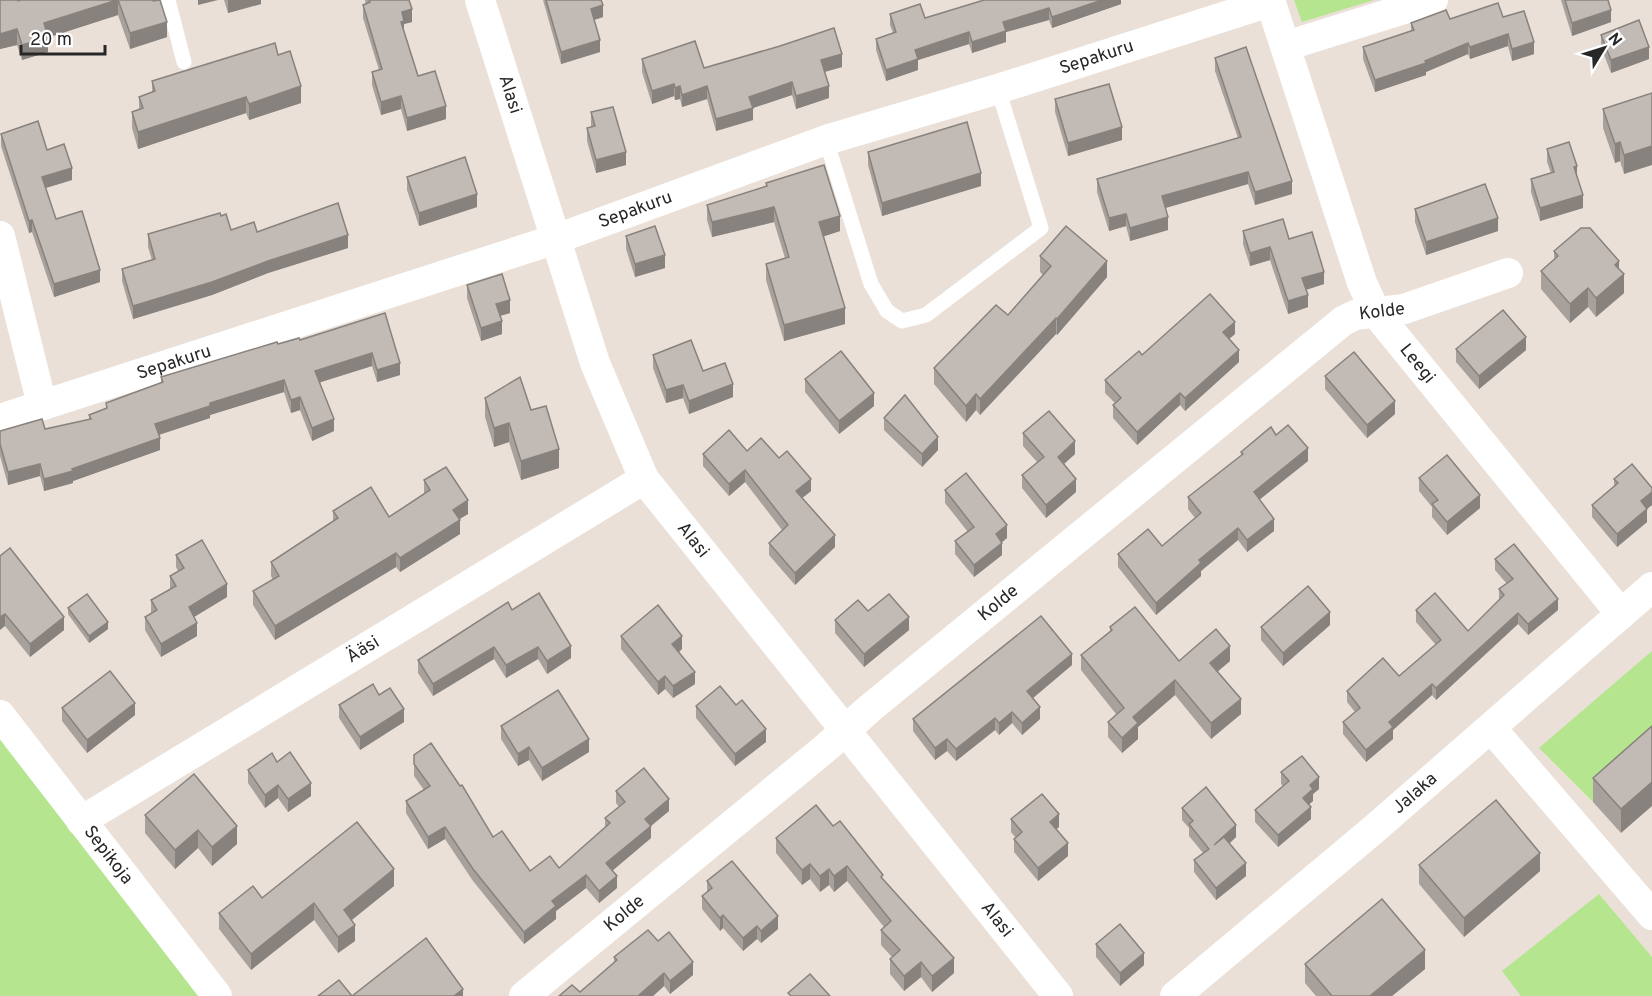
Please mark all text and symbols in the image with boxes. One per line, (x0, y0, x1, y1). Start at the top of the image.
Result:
scale bar (21, 18, 105, 56)
north arrow (1574, 18, 1634, 78)
text: 20 m (30, 29, 72, 52)
text: N (1603, 29, 1626, 51)
street label: Sepakuru (1057, 35, 1137, 80)
street label: Alasi (493, 72, 527, 117)
street label: Sepakuru (595, 186, 675, 234)
street label: Kolde (1358, 297, 1406, 326)
street label: Leegi (1394, 339, 1440, 388)
street label: Sepakuru (134, 340, 214, 385)
street label: Alasi (672, 518, 714, 563)
street label: Kolde (973, 580, 1023, 627)
street label: Ääsi (341, 631, 384, 669)
street label: Jalaka (1388, 768, 1442, 819)
street label: Sepikoja (78, 821, 138, 889)
street label: Kolde (599, 890, 649, 937)
street label: Alasi (975, 897, 1018, 942)

